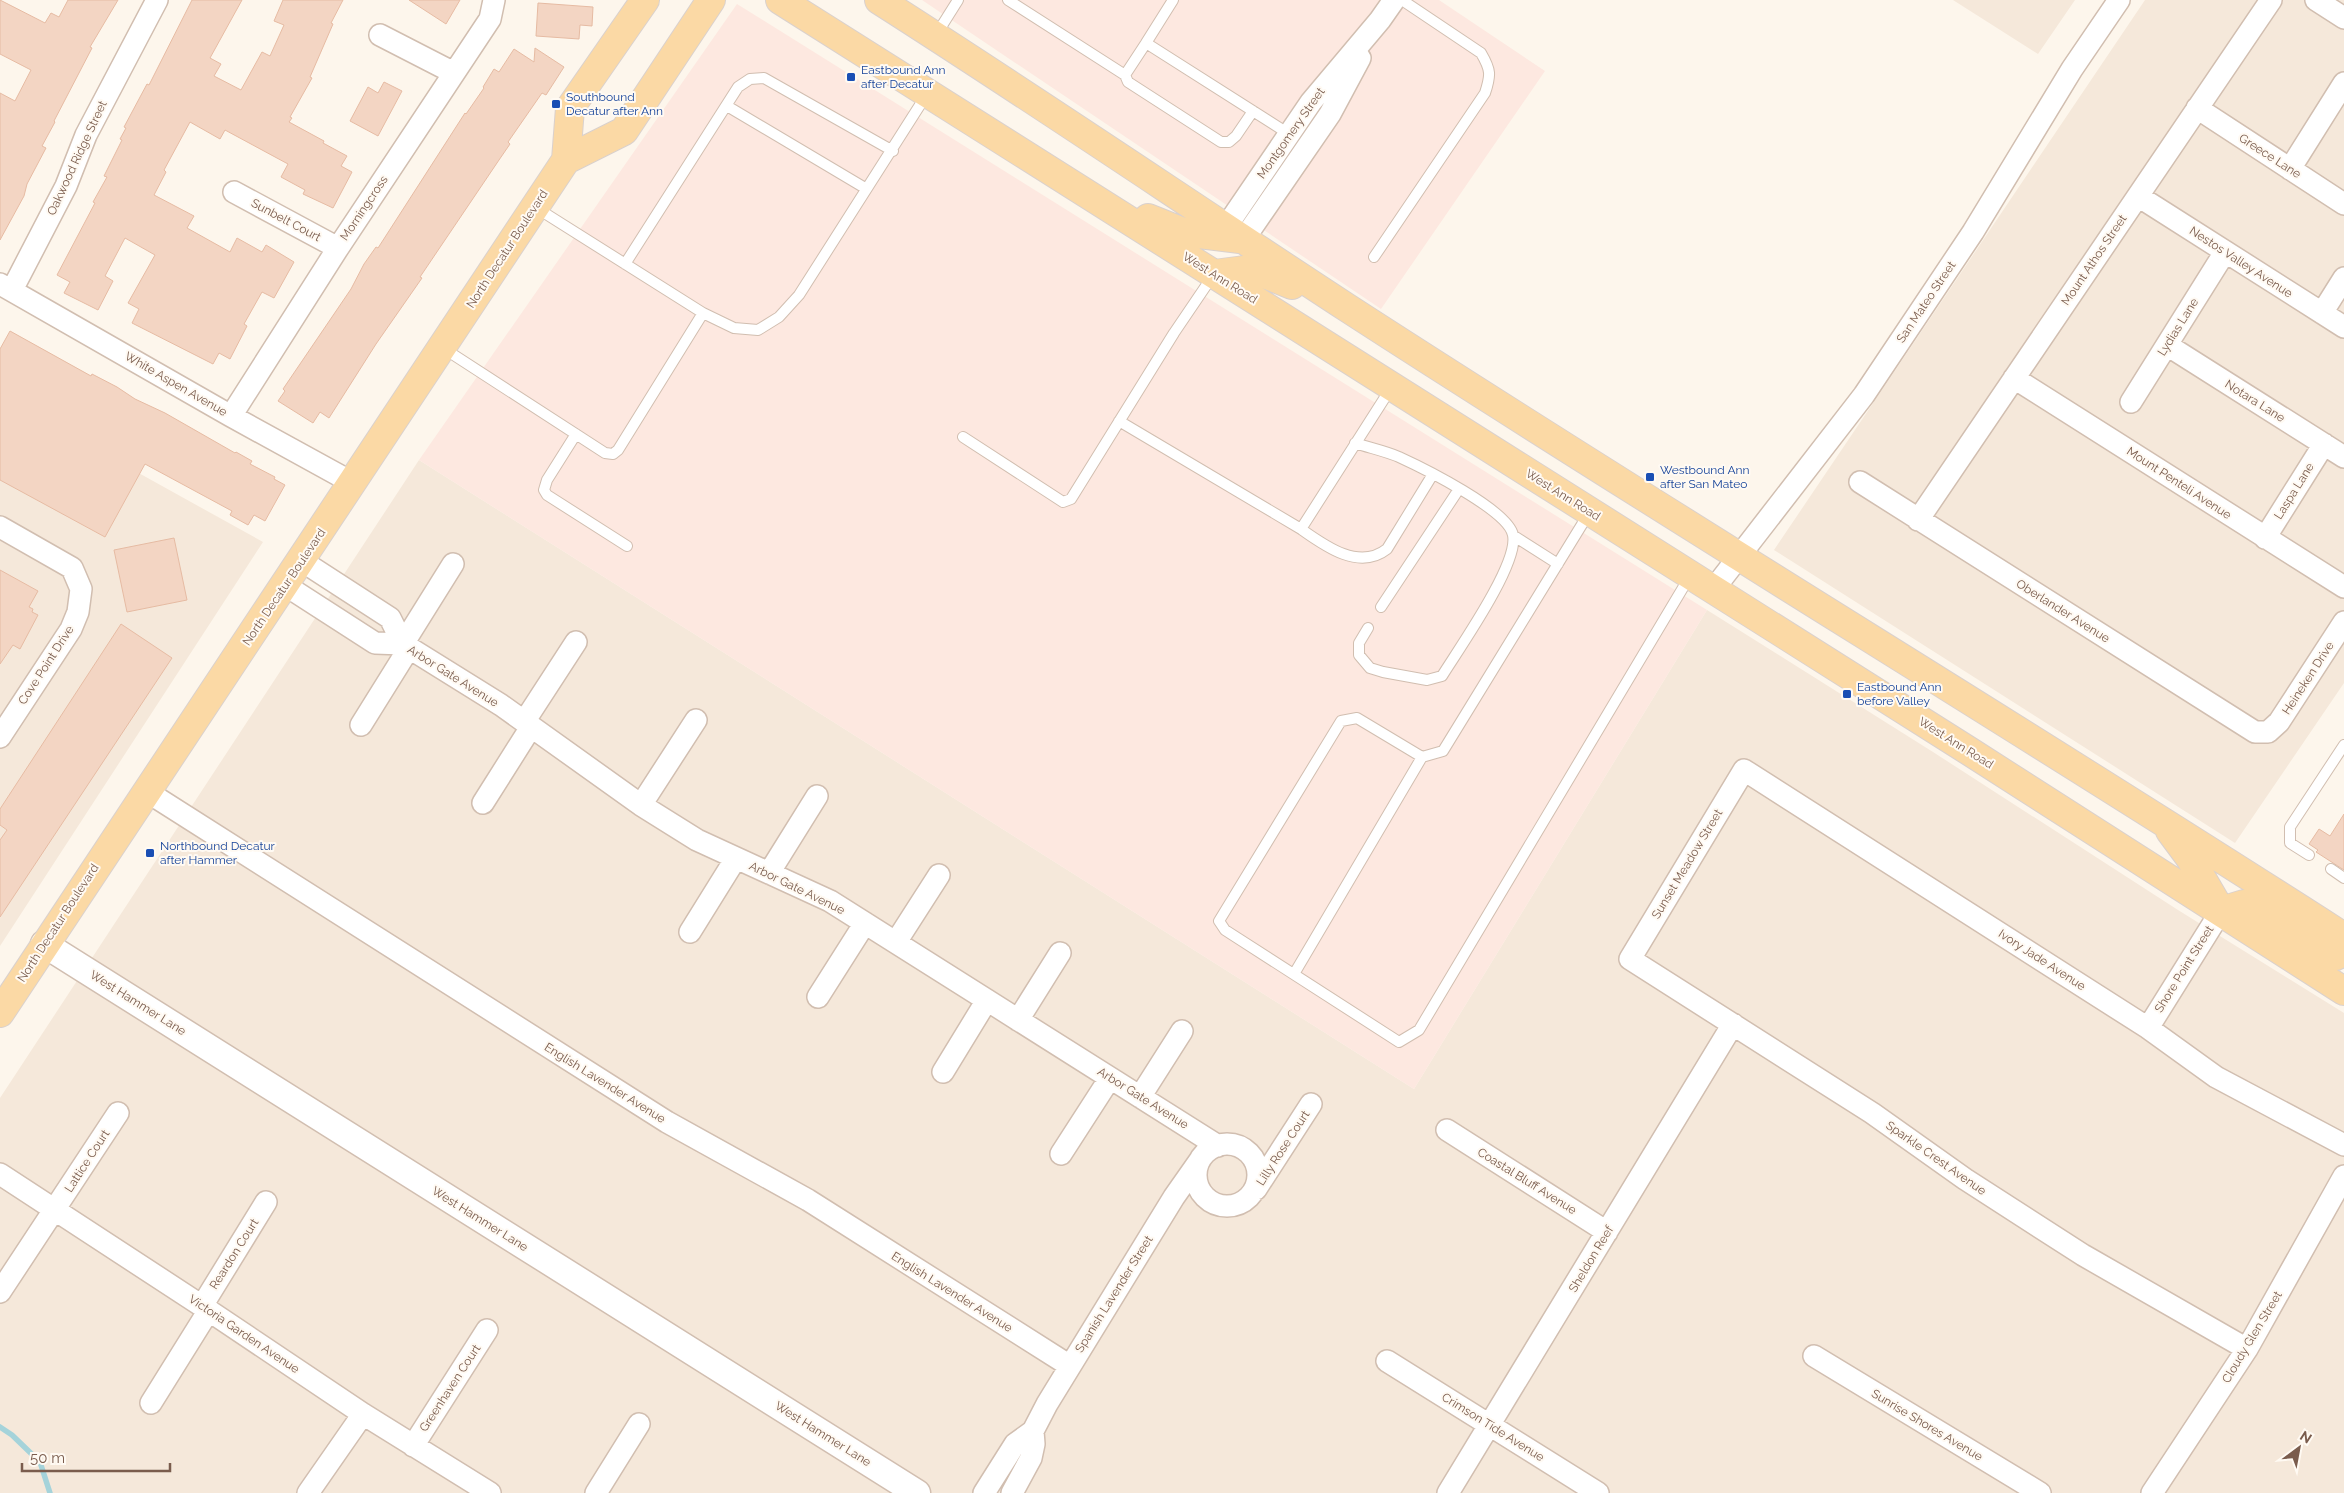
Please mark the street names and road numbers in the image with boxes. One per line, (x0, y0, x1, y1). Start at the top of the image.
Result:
street label: Montgomery Street (1254, 85, 1328, 181)
street label: Oakwood Ridge Street (44, 98, 110, 218)
street label: Greece Lane (2236, 131, 2304, 181)
street label: Morningcross (337, 173, 391, 243)
street label: North Decatur Boulevard (464, 187, 550, 311)
street label: Sunbelt Court (249, 196, 323, 244)
street label: Mount Athos Street (2058, 212, 2130, 308)
street label: Nestos Valley Avenue (2187, 223, 2295, 301)
street label: West Ann Road (1180, 249, 1260, 307)
street label: San Mateo Street (1894, 259, 1958, 345)
street label: Lydias Lane (2155, 296, 2201, 358)
street label: White Aspen Avenue (122, 349, 230, 419)
street label: Notara Lane (2222, 377, 2288, 425)
street label: Mount Penteli Avenue (2124, 444, 2234, 522)
street label: Laspa Lane (2271, 460, 2317, 522)
street label: West Ann Road (1523, 466, 1603, 524)
street label: North Decatur Boulevard (240, 526, 328, 648)
street label: Oberlander Avenue (2014, 577, 2112, 645)
street label: Cove Point Drive (15, 623, 77, 707)
street label: Heineken Drive (2279, 639, 2337, 717)
street label: Arbor Gate Avenue (405, 642, 501, 710)
street label: West Ann Road (1916, 714, 1996, 772)
street label: Sunset Meadow Street (1649, 807, 1725, 921)
street label: Arbor Gate Avenue (747, 859, 847, 917)
street label: North Decatur Boulevard (15, 861, 101, 985)
street label: Shore Point Street (2152, 923, 2216, 1015)
street label: Ivory Jade Avenue (1996, 927, 2088, 993)
street label: West Hammer Lane (87, 968, 189, 1038)
street label: English Lavender Avenue (542, 1040, 668, 1126)
street label: Arbor Gate Avenue (1095, 1064, 1191, 1132)
street label: Lilly Rose Court (1254, 1108, 1312, 1188)
street label: Sparkle Crest Avenue (1883, 1118, 1989, 1198)
street label: Lattice Court (62, 1127, 112, 1195)
street label: Coastal Bluff Avenue (1475, 1145, 1579, 1217)
street label: West Hammer Lane (429, 1184, 531, 1254)
street label: Reardon Court (207, 1216, 261, 1292)
street label: Sheldon Reef (1566, 1222, 1617, 1295)
street label: Spanish Lavender Street (1072, 1233, 1156, 1355)
street label: English Lavender Avenue (889, 1249, 1015, 1335)
street label: Cloudy Glen Street (2219, 1289, 2285, 1385)
street label: Victoria Garden Avenue (186, 1292, 302, 1376)
street label: Greenhaven Court (417, 1342, 483, 1434)
street label: Sunrise Shores Avenue (1869, 1386, 1985, 1464)
street label: Crimson Tide Avenue (1439, 1390, 1547, 1464)
street label: West Hammer Lane (772, 1399, 874, 1469)

